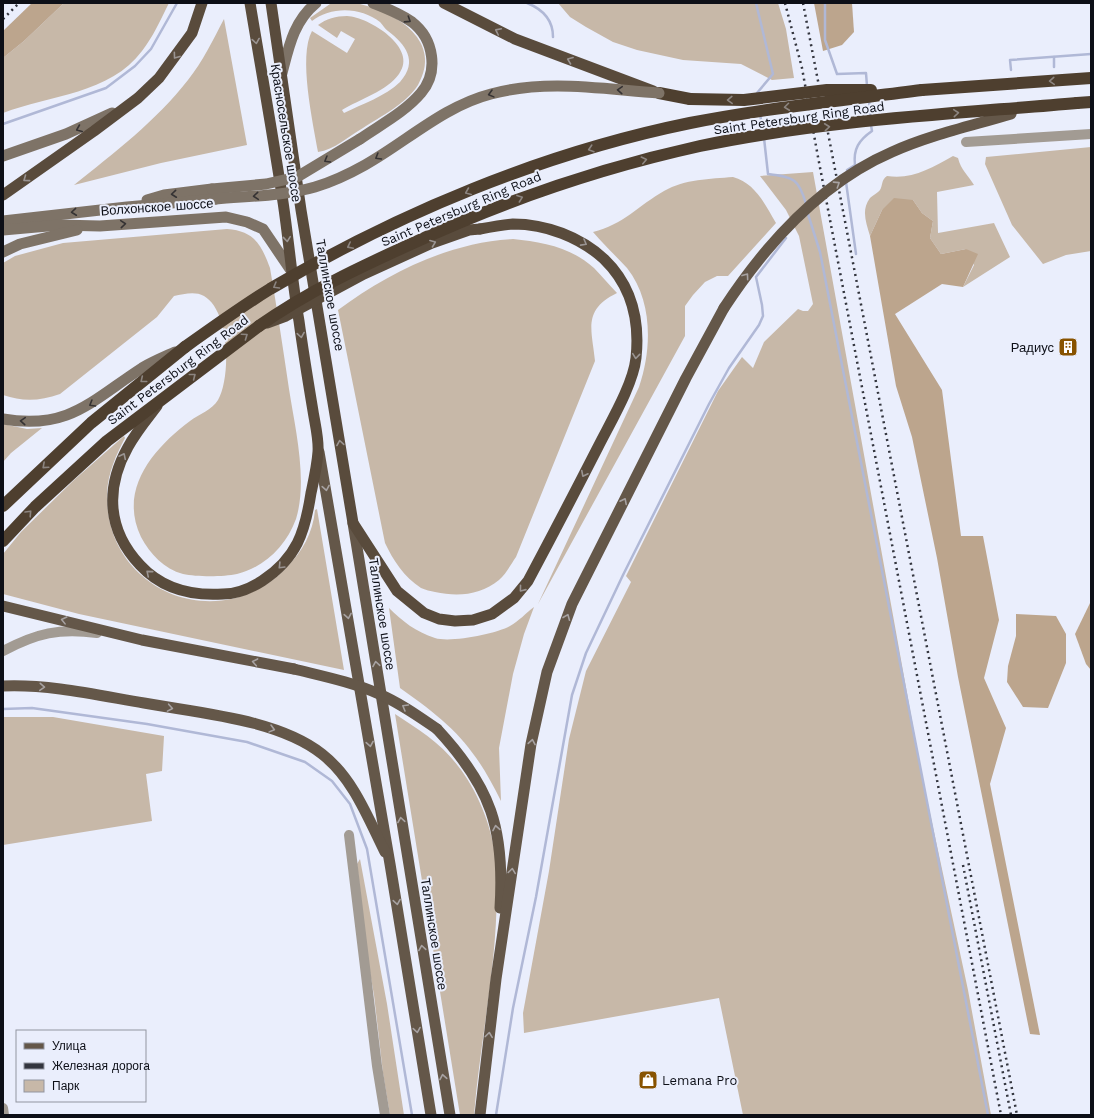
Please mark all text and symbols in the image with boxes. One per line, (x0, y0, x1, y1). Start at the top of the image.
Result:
one-way arrow (404, 16, 411, 23)
one-way arrow (494, 28, 502, 36)
one-way arrow (251, 38, 260, 45)
one-way arrow (174, 51, 181, 58)
one-way arrow (566, 57, 573, 65)
street label: Красносельское шоссе (268, 63, 304, 203)
one-way arrow (1049, 77, 1055, 86)
one-way arrow (617, 86, 623, 95)
one-way arrow (488, 89, 495, 98)
one-way arrow (727, 96, 733, 105)
street label: Saint Petersburg Ring Road (713, 99, 885, 137)
one-way arrow (783, 102, 790, 111)
one-way arrow (953, 109, 959, 118)
one-way arrow (824, 122, 830, 131)
one-way arrow (75, 124, 82, 132)
one-way arrow (588, 144, 595, 153)
one-way arrow (375, 152, 382, 160)
one-way arrow (324, 155, 331, 162)
one-way arrow (641, 156, 647, 164)
street label: Saint Petersburg Ring Road (379, 168, 543, 250)
one-way arrow (23, 174, 30, 181)
one-way arrow (833, 181, 840, 189)
one-way arrow (465, 187, 472, 195)
one-way arrow (171, 189, 177, 198)
one-way arrow (253, 191, 259, 200)
one-way arrow (516, 194, 523, 203)
street label: Волхонское шоссе (100, 196, 214, 218)
one-way arrow (71, 208, 77, 217)
one-way arrow (120, 219, 126, 228)
one-way arrow (282, 236, 291, 242)
street label: Таллинское шоссе (313, 238, 347, 352)
one-way arrow (579, 239, 587, 246)
one-way arrow (430, 240, 437, 248)
one-way arrow (347, 241, 355, 249)
one-way arrow (741, 273, 749, 280)
one-way arrow (273, 282, 280, 289)
street label: Saint Petersburg Ring Road (105, 312, 251, 428)
one-way arrow (296, 332, 305, 338)
one-way arrow (240, 334, 247, 341)
building icon: Радиус (1057, 336, 1079, 358)
place label: Радиус (1011, 340, 1054, 355)
one-way arrow (632, 353, 641, 359)
one-way arrow (188, 373, 195, 380)
one-way arrow (141, 376, 148, 383)
one-way arrow (89, 399, 96, 406)
one-way arrow (20, 417, 26, 426)
one-way arrow (336, 440, 345, 446)
one-way arrow (118, 453, 126, 461)
one-way arrow (42, 461, 50, 468)
one-way arrow (581, 470, 588, 478)
one-way arrow (321, 485, 329, 491)
one-way arrow (619, 497, 627, 505)
one-way arrow (25, 510, 32, 518)
street label: Таллинское шоссе (366, 557, 398, 671)
one-way arrow (278, 561, 286, 569)
one-way arrow (146, 570, 154, 577)
one-way arrow (520, 584, 527, 591)
one-way arrow (343, 613, 352, 619)
one-way arrow (562, 614, 570, 621)
one-way arrow (60, 616, 67, 625)
one-way arrow (252, 658, 259, 666)
one-way arrow (372, 661, 381, 667)
one-way arrow (39, 682, 45, 691)
one-way arrow (167, 703, 173, 712)
one-way arrow (402, 705, 409, 712)
one-way arrow (268, 724, 275, 733)
one-way arrow (527, 739, 535, 745)
one-way arrow (365, 741, 374, 747)
one-way arrow (397, 817, 406, 823)
one-way arrow (492, 825, 501, 831)
one-way arrow (507, 868, 516, 874)
street label: Таллинское шоссе (418, 877, 450, 991)
one-way arrow (392, 899, 400, 905)
one-way arrow (418, 945, 427, 951)
one-way arrow (412, 1027, 421, 1034)
legend (16, 1030, 146, 1102)
one-way arrow (484, 1032, 493, 1038)
text: Улица (52, 1039, 86, 1053)
text: Железная дорога (52, 1059, 150, 1073)
shop icon: Lemana Pro (637, 1069, 659, 1091)
place label: Lemana Pro (662, 1073, 737, 1088)
one-way arrow (440, 1074, 448, 1080)
text: Парк (52, 1079, 80, 1093)

